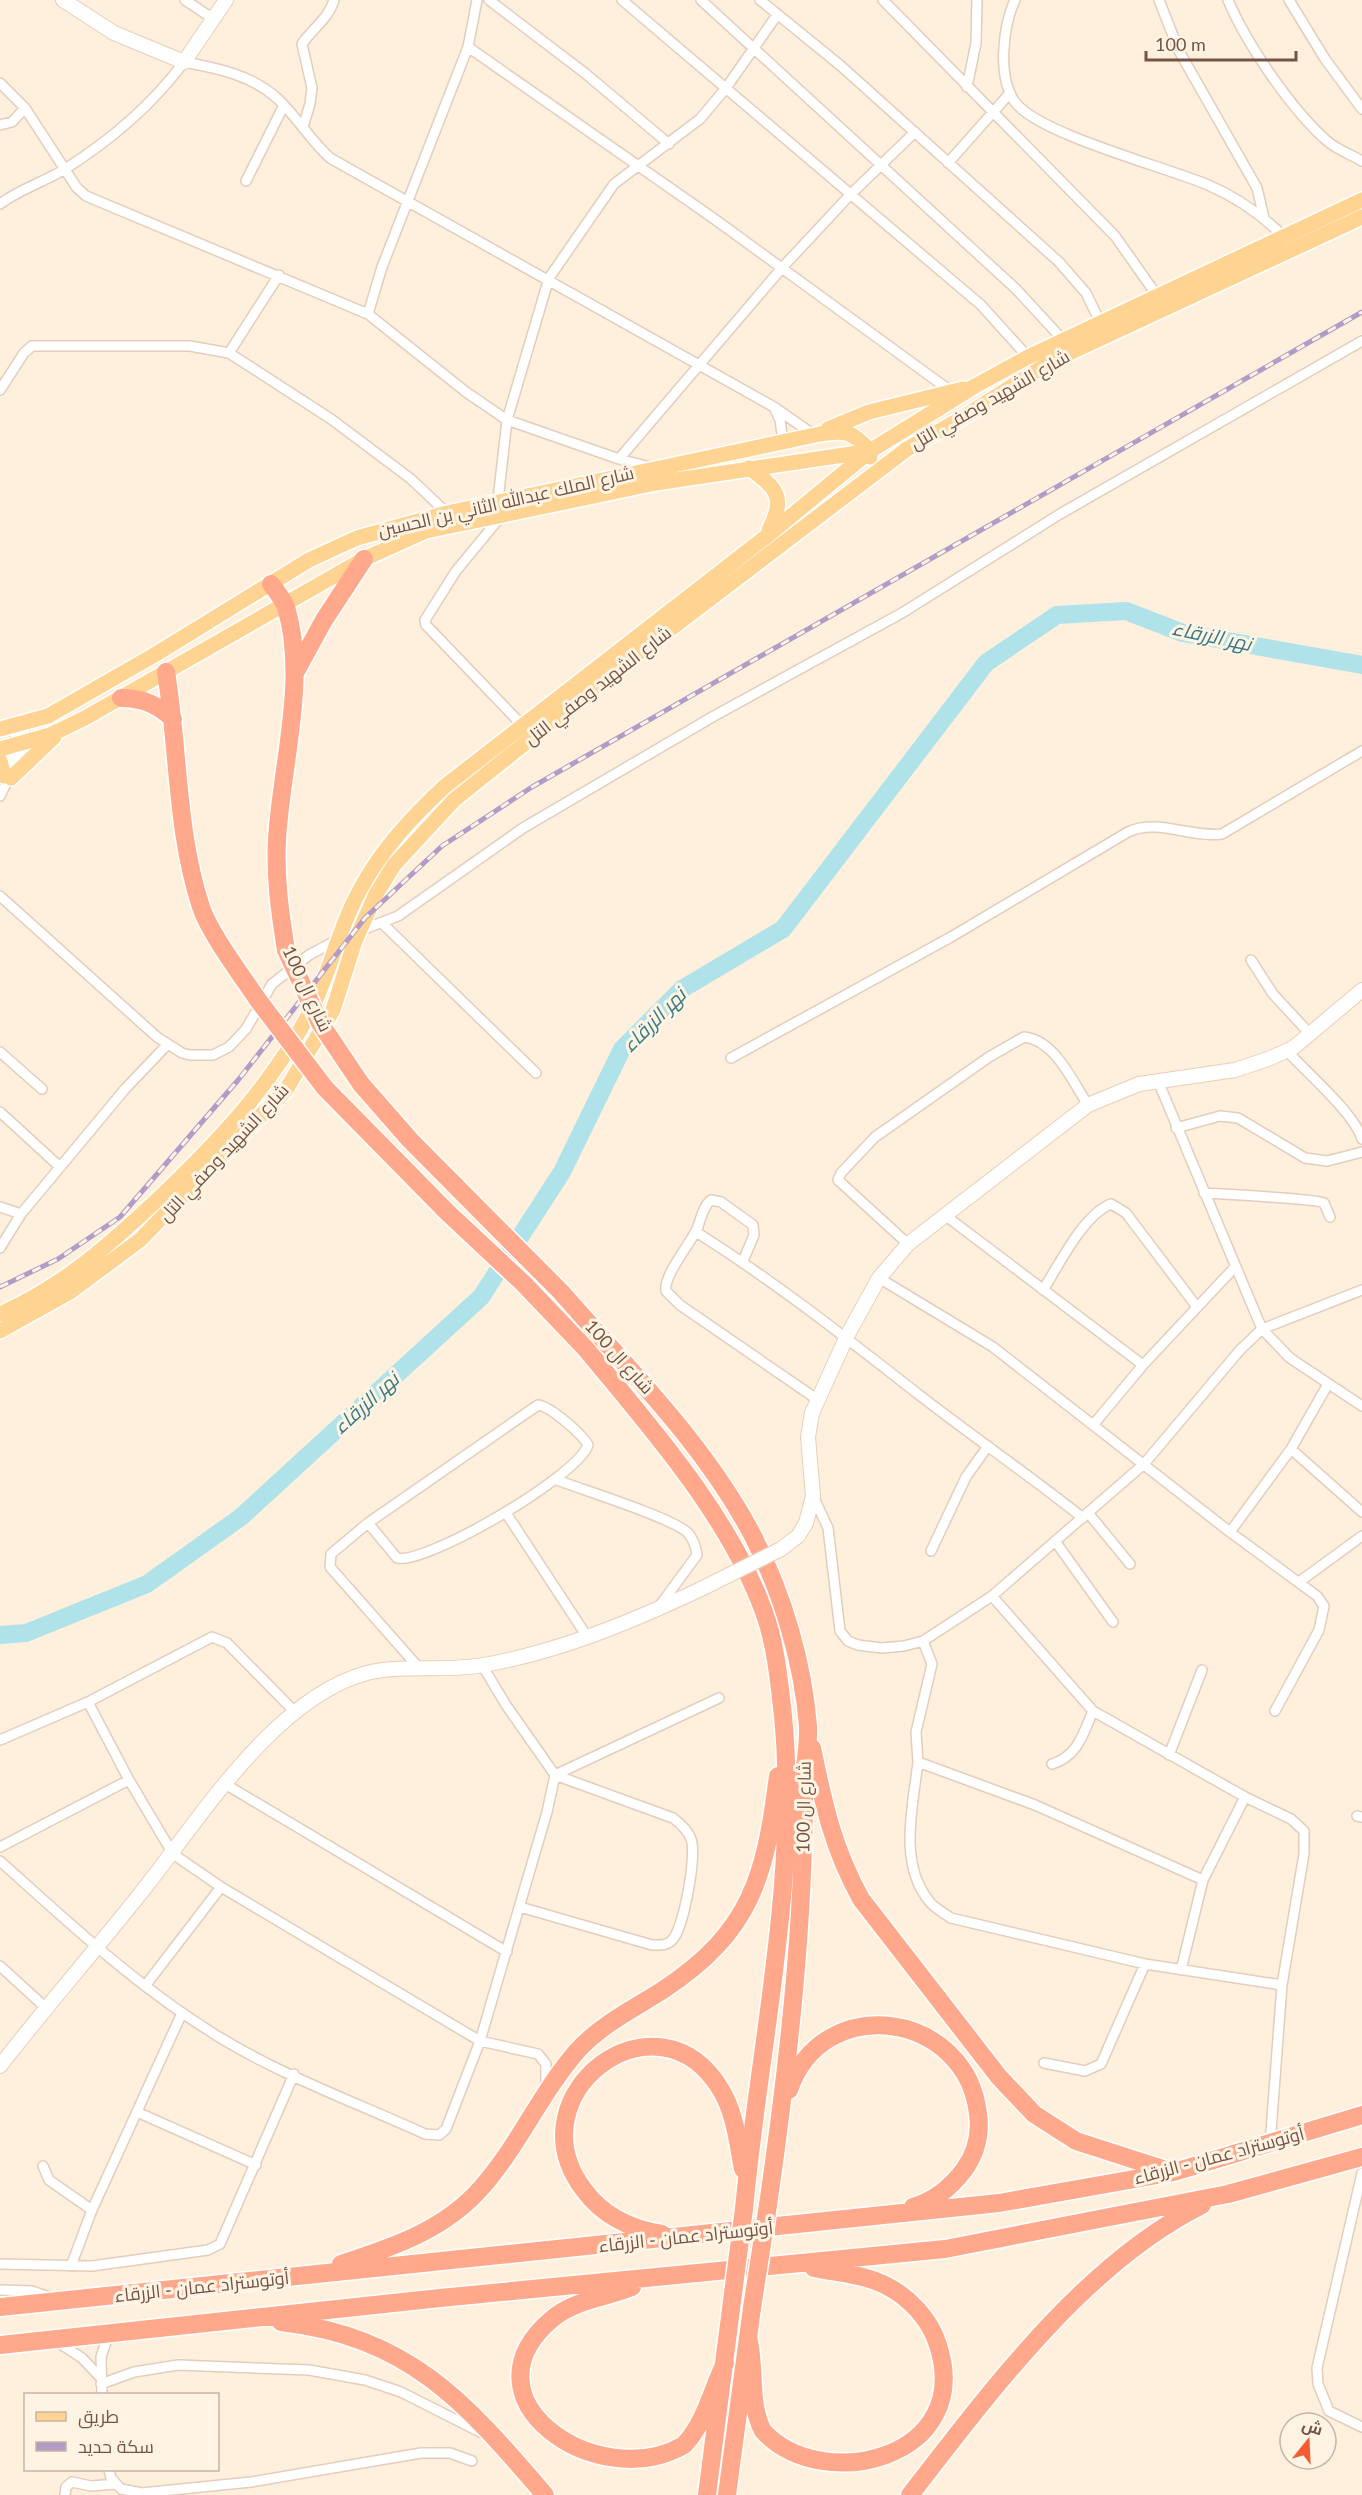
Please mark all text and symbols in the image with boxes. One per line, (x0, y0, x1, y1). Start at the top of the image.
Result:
scale bar (1146, 24, 1296, 62)
text: 100 m (1155, 33, 1206, 55)
street label: شارع الشهيد وصفي التل (906, 345, 1075, 457)
street label: شارع الملك عبدالله الثاني بن الحسين (376, 461, 637, 545)
water label: نهر الزرقاء (1170, 615, 1257, 657)
street label: شارع الشهيد وصفي التل (520, 621, 678, 753)
street label: شارع ال 100 (277, 942, 337, 1036)
water label: نهر الزرقاء (616, 981, 693, 1057)
street label: شارع الشهيد وصفي التل (154, 1079, 296, 1229)
street label: شارع ال 100 (579, 1315, 659, 1399)
water label: نهر الزرقاء (327, 1365, 406, 1439)
street label: شارع ال 100 (791, 1761, 817, 1853)
street label: أوتوستراد عمان - الزرقاء (1131, 2122, 1307, 2189)
street label: أوتوستراد عمان - الزرقاء (597, 2216, 775, 2257)
street label: أوتوستراد عمان - الزرقاء (113, 2266, 291, 2307)
legend (24, 2393, 219, 2471)
text: طريق (78, 2405, 119, 2429)
north arrow (1278, 2411, 1338, 2471)
text: ش (1300, 2414, 1325, 2439)
text: سكة حديد (78, 2435, 154, 2457)

